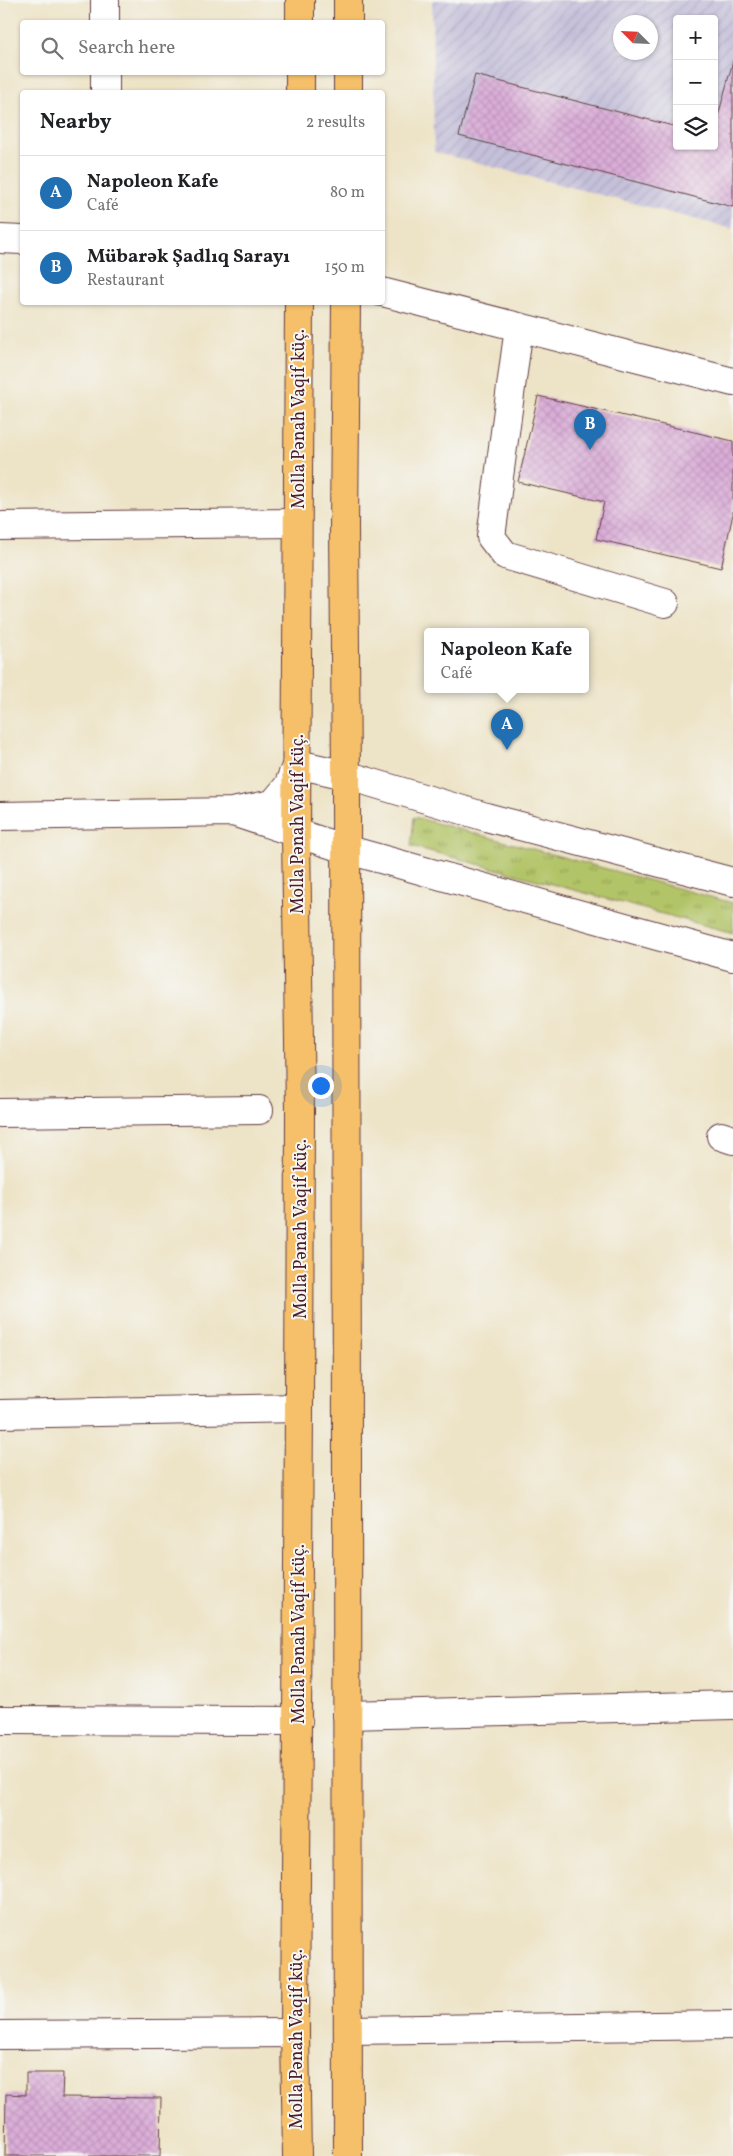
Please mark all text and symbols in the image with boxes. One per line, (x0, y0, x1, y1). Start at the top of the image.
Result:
north arrow (613, 15, 658, 60)
map controls (673, 15, 718, 150)
button: + (673, 15, 718, 60)
search box (20, 20, 385, 75)
icon: search (38, 34, 66, 62)
text: Search here (78, 35, 175, 61)
button: − (673, 60, 718, 105)
button: layers (673, 105, 718, 150)
text: Nearby (40, 108, 111, 137)
text: 2 results (306, 112, 365, 134)
text: Napoleon Kafe (87, 169, 219, 195)
text: A (50, 182, 62, 204)
text: 80 m (330, 182, 365, 204)
text: Café (87, 195, 118, 217)
text: Mübarək Şadlıq Sarayı (87, 244, 290, 270)
text: B (51, 257, 61, 279)
text: 150 m (324, 257, 365, 279)
text: Restaurant (87, 270, 165, 292)
street label: Molla Pənah Vaqif küç. (287, 329, 312, 509)
pin: B (574, 409, 606, 450)
popup (424, 628, 589, 693)
text: Napoleon Kafe (441, 637, 572, 663)
text: Café (441, 663, 472, 685)
pin: A (491, 709, 523, 750)
street label: Molla Pənah Vaqif küç. (286, 734, 311, 914)
your location (308, 1073, 334, 1099)
street label: Molla Pənah Vaqif küç. (289, 1139, 314, 1319)
street label: Molla Pənah Vaqif küç. (287, 1544, 312, 1724)
street label: Molla Pənah Vaqif küç. (285, 1949, 310, 2129)

